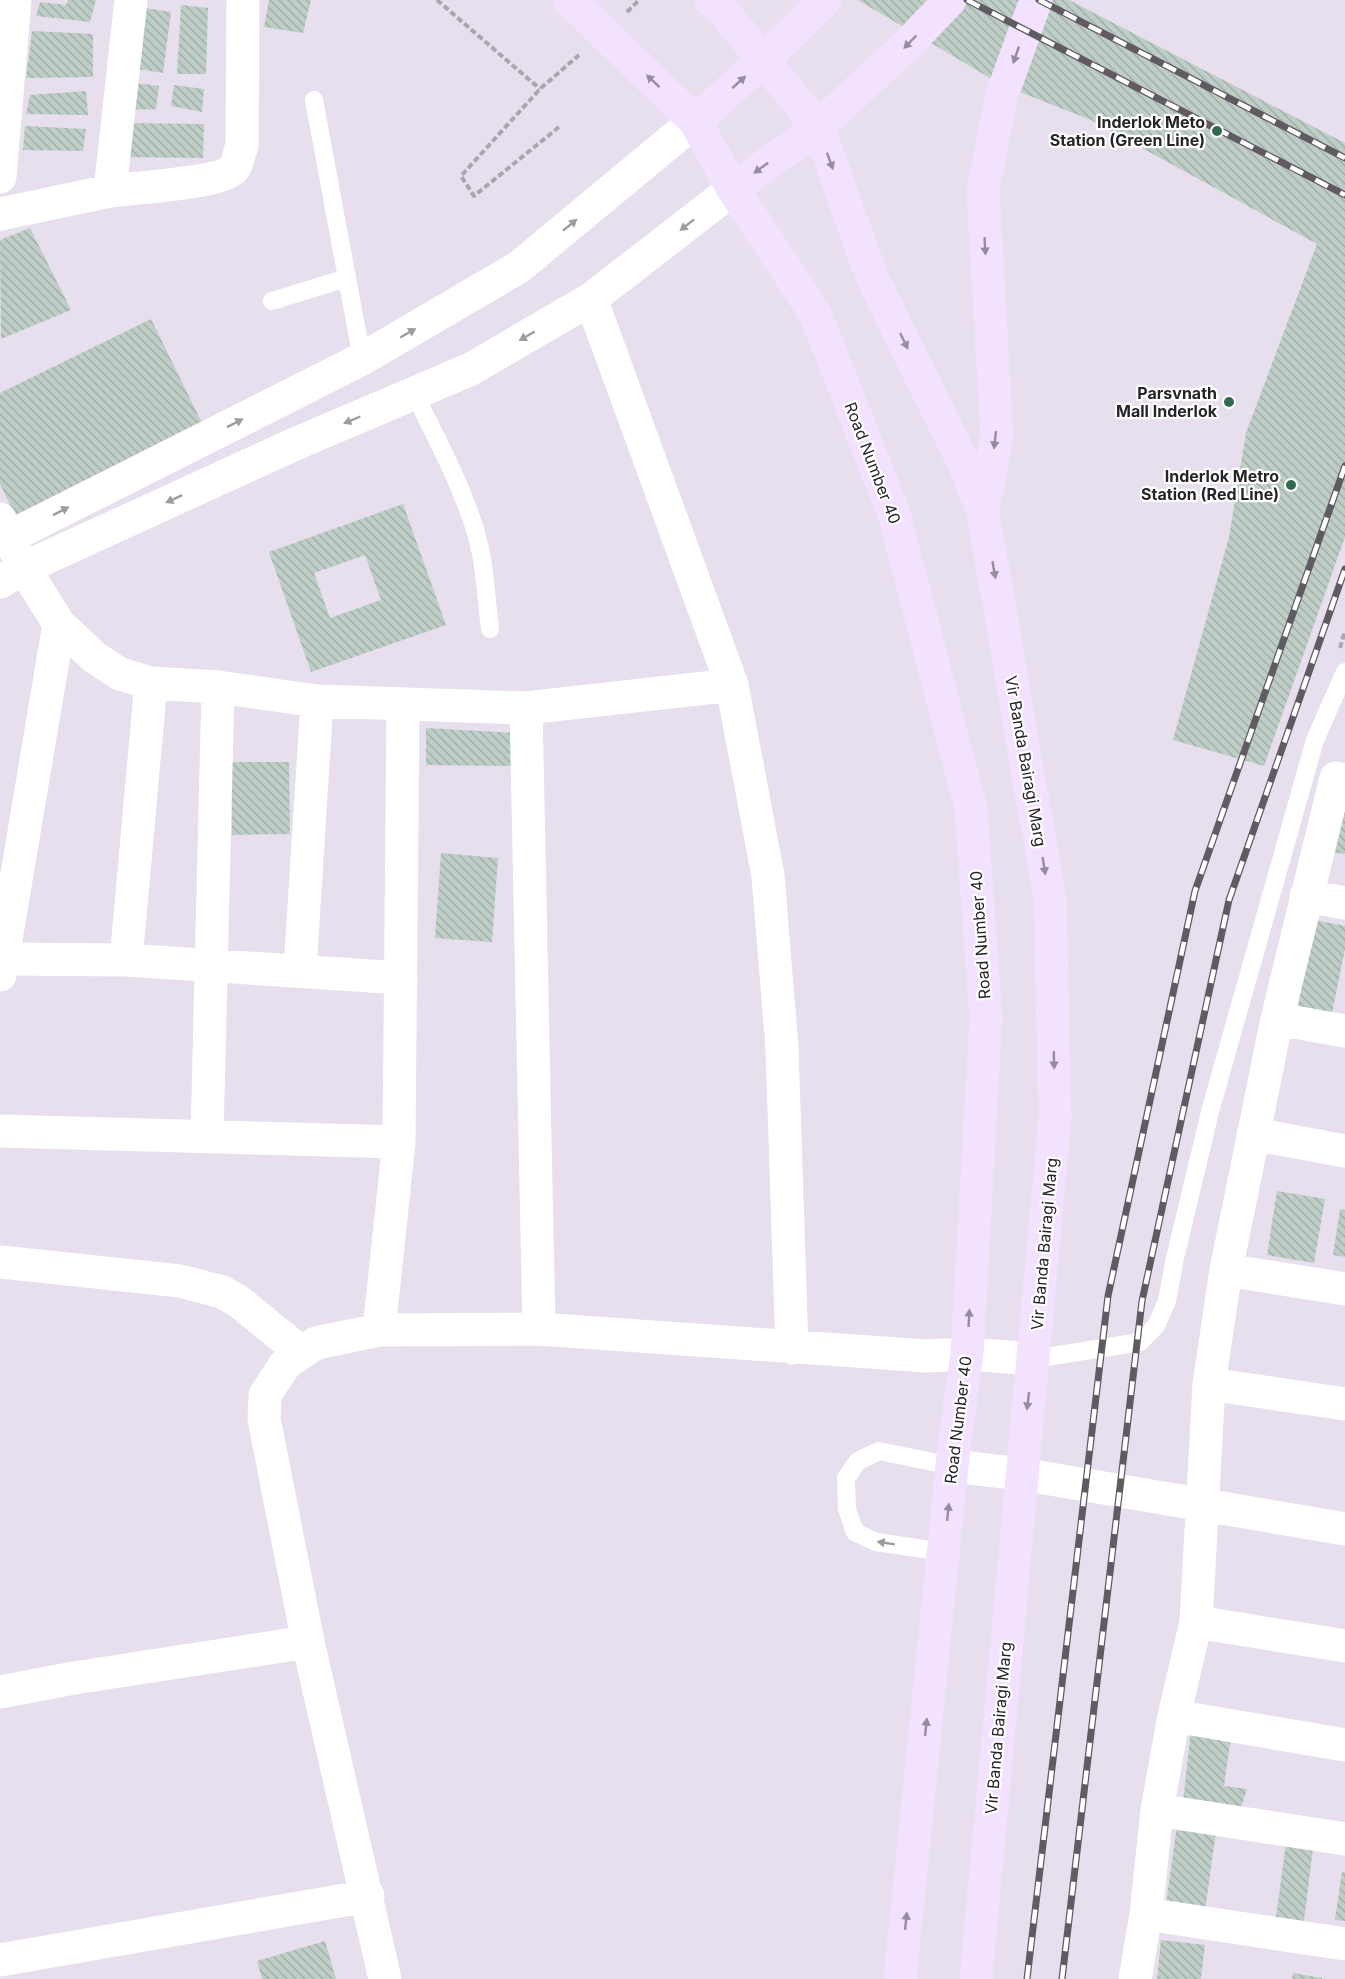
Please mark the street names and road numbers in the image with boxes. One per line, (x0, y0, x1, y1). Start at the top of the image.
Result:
street label: Road Number 40 (841, 399, 905, 527)
street label: Vir Banda Bairagi Marg (1001, 674, 1051, 848)
street label: Road Number 40 (966, 870, 994, 1000)
street label: Vir Banda Bairagi Marg (1026, 1157, 1062, 1331)
street label: Road Number 40 (940, 1355, 976, 1485)
street label: Vir Banda Bairagi Marg (980, 1641, 1016, 1815)

